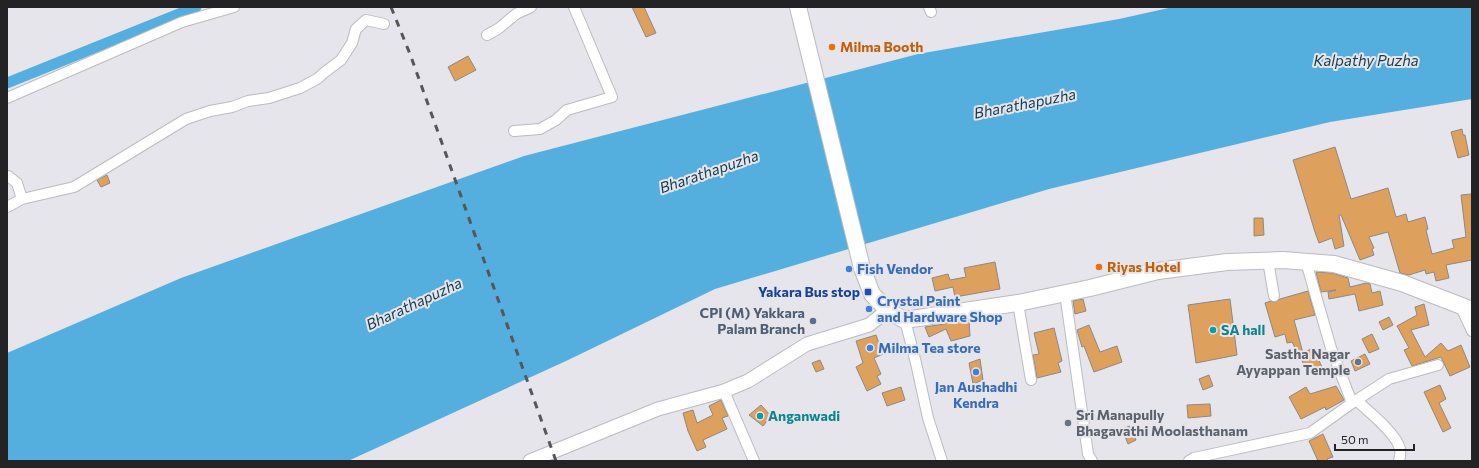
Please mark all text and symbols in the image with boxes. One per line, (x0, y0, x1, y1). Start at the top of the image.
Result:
place label: Milma Booth (840, 38, 923, 55)
marker: Milma Booth (827, 42, 837, 52)
water label: Kalpathy Puzha (1313, 51, 1419, 69)
water label: Bharathapuzha (972, 84, 1077, 122)
water label: Bharathapuzha (657, 146, 761, 196)
place label: Riyas Hotel (1107, 258, 1181, 275)
place label: Fish Vendor (857, 260, 933, 277)
marker: Riyas Hotel (1094, 262, 1104, 272)
marker: Fish Vendor (844, 264, 854, 274)
water label: Bharathapuzha (363, 273, 464, 333)
place label: Yakara Bus stop (758, 283, 860, 300)
marker: Yakara Bus stop (863, 287, 873, 297)
place label: Crystal Paint and Hardware Shop (877, 292, 1003, 325)
place label: CPI (M) Yakkara Palam Branch (700, 304, 805, 337)
marker: Crystal Paint and Hardware Shop (864, 304, 874, 314)
marker: CPI (M) Yakkara Palam Branch (808, 316, 818, 326)
place label: SA hall (1221, 321, 1265, 338)
marker: SA hall (1208, 325, 1218, 335)
place label: Milma Tea store (878, 339, 981, 356)
marker: Milma Tea store (865, 343, 875, 353)
place label: Sastha Nagar Ayyappan Temple (1236, 345, 1350, 378)
marker: Sastha Nagar Ayyappan Temple (1353, 357, 1363, 367)
marker: Jan Aushadhi Kendra (971, 367, 981, 377)
place label: Jan Aushadhi Kendra (935, 378, 1017, 411)
place label: Sri Manapully Bhagavathi Moolasthanam (1076, 406, 1248, 439)
place label: Anganwadi (768, 407, 840, 424)
marker: Anganwadi (755, 411, 765, 421)
marker: Sri Manapully Bhagavathi Moolasthanam (1063, 418, 1073, 428)
scale bar (1335, 426, 1414, 452)
text: 50 m (1341, 432, 1369, 446)

